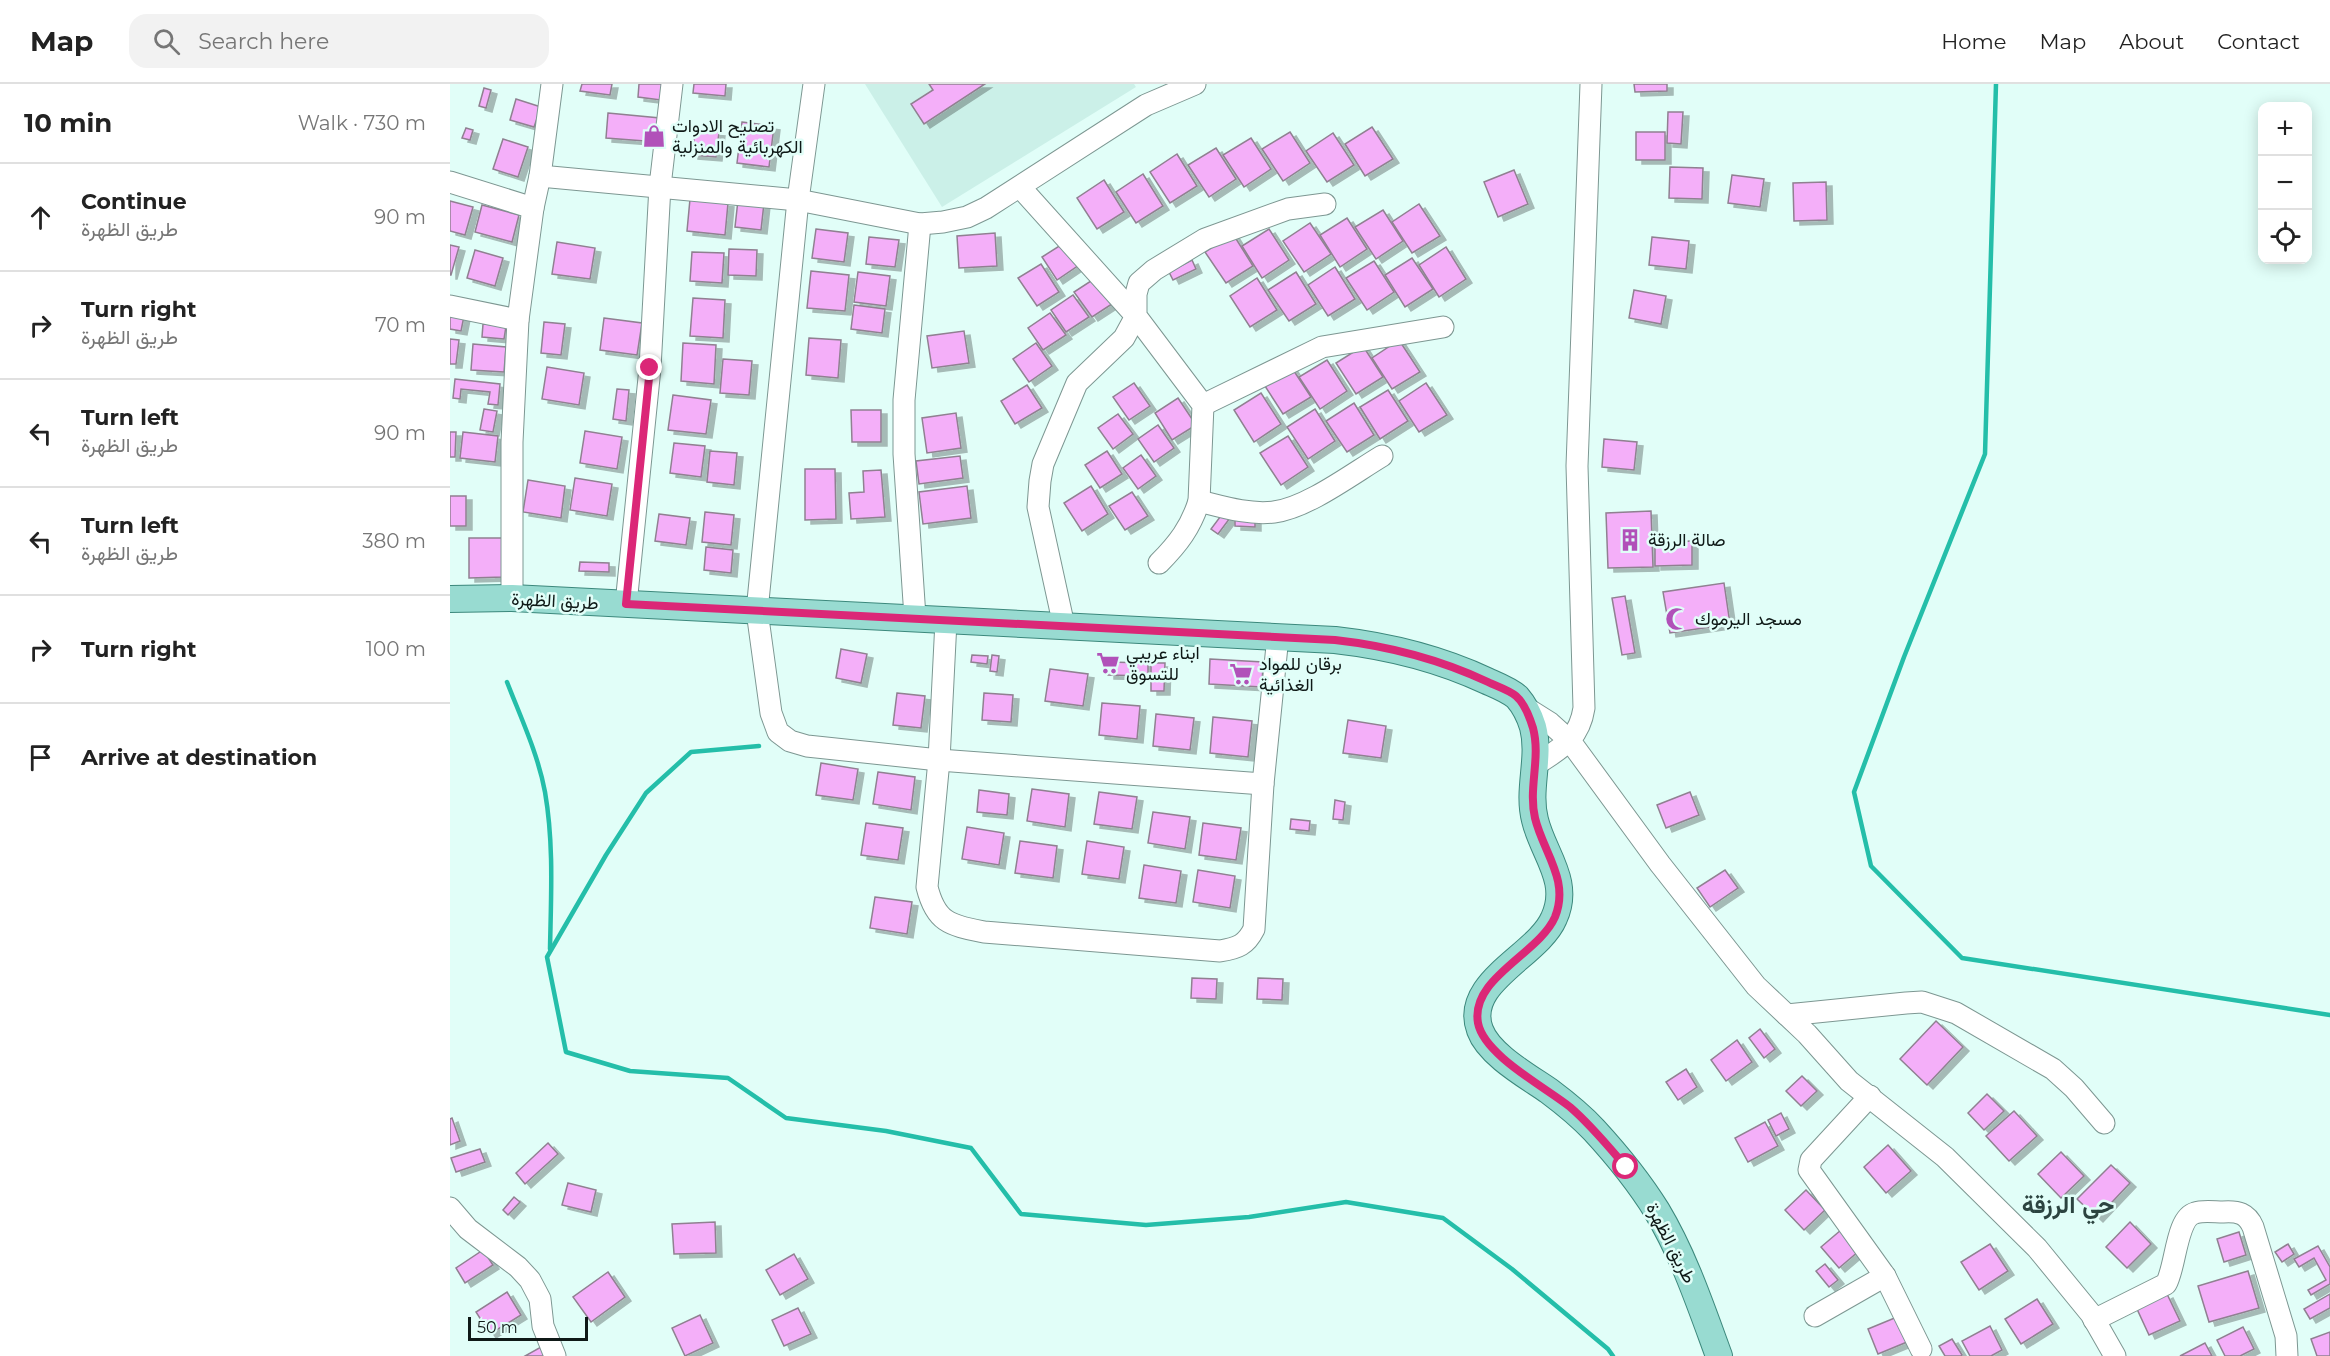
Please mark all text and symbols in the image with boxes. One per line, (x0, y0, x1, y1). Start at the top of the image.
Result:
search box (129, 14, 549, 68)
text: Map (30, 24, 93, 58)
icon: search (150, 25, 183, 58)
text: Search here (198, 28, 329, 55)
text: Home (1941, 29, 2006, 54)
text: Map (2039, 29, 2086, 54)
text: About (2119, 29, 2184, 54)
text: Contact (2217, 29, 2300, 54)
map controls (2258, 102, 2312, 264)
button: + (2258, 102, 2312, 156)
text: 10 min (24, 107, 112, 139)
text: Walk · 730 m (298, 111, 426, 135)
place label: تصليح الادوات الكهربائية والمنزلية (672, 115, 803, 158)
shop icon: تصليح الادوات الكهربائية والمنزلية (641, 123, 667, 149)
button: − (2258, 156, 2312, 210)
text: Continue (81, 188, 187, 215)
icon: ahead (24, 201, 57, 234)
text: 90 m (374, 205, 426, 229)
button: locate (2258, 210, 2312, 264)
text: طريق الظهرة (81, 217, 178, 241)
text: Turn right (81, 296, 196, 323)
icon: right (24, 309, 57, 342)
text: 70 m (375, 313, 426, 337)
text: طريق الظهرة (81, 325, 178, 349)
route end (636, 354, 662, 380)
text: Turn left (81, 404, 179, 431)
icon: left (24, 417, 57, 450)
text: 90 m (374, 421, 426, 445)
text: طريق الظهرة (81, 433, 178, 457)
text: Turn left (81, 512, 179, 539)
icon: left (24, 525, 57, 558)
building icon: صالة الرزقة (1617, 527, 1643, 553)
text: 380 m (362, 529, 426, 553)
place label: صالة الرزقة (1648, 529, 1726, 551)
text: طريق الظهرة (81, 541, 178, 565)
street label: طريق الظهرة (511, 588, 599, 614)
mosque icon: مسجد اليرموك (1664, 606, 1690, 632)
place label: مسجد اليرموك (1695, 608, 1802, 630)
icon: right (24, 633, 57, 666)
text: Turn right (81, 636, 196, 663)
text: 100 m (366, 637, 426, 661)
place label: ابناء عريبي للتسوق (1126, 642, 1200, 685)
supermarket icon: ابناء عريبي للتسوق (1095, 650, 1121, 676)
place label: برقان للمواد الغذائية (1259, 653, 1342, 696)
supermarket icon: برقان للمواد الغذائية (1228, 661, 1254, 687)
icon: arrive (24, 741, 57, 774)
text: Arrive at destination (81, 744, 317, 771)
route start (1612, 1153, 1638, 1179)
district label: حي الرزقة (2022, 1190, 2114, 1225)
street label: طريق الظهرة (1641, 1199, 1701, 1287)
scale bar (468, 1314, 588, 1342)
text: 50 m (477, 1318, 518, 1337)

